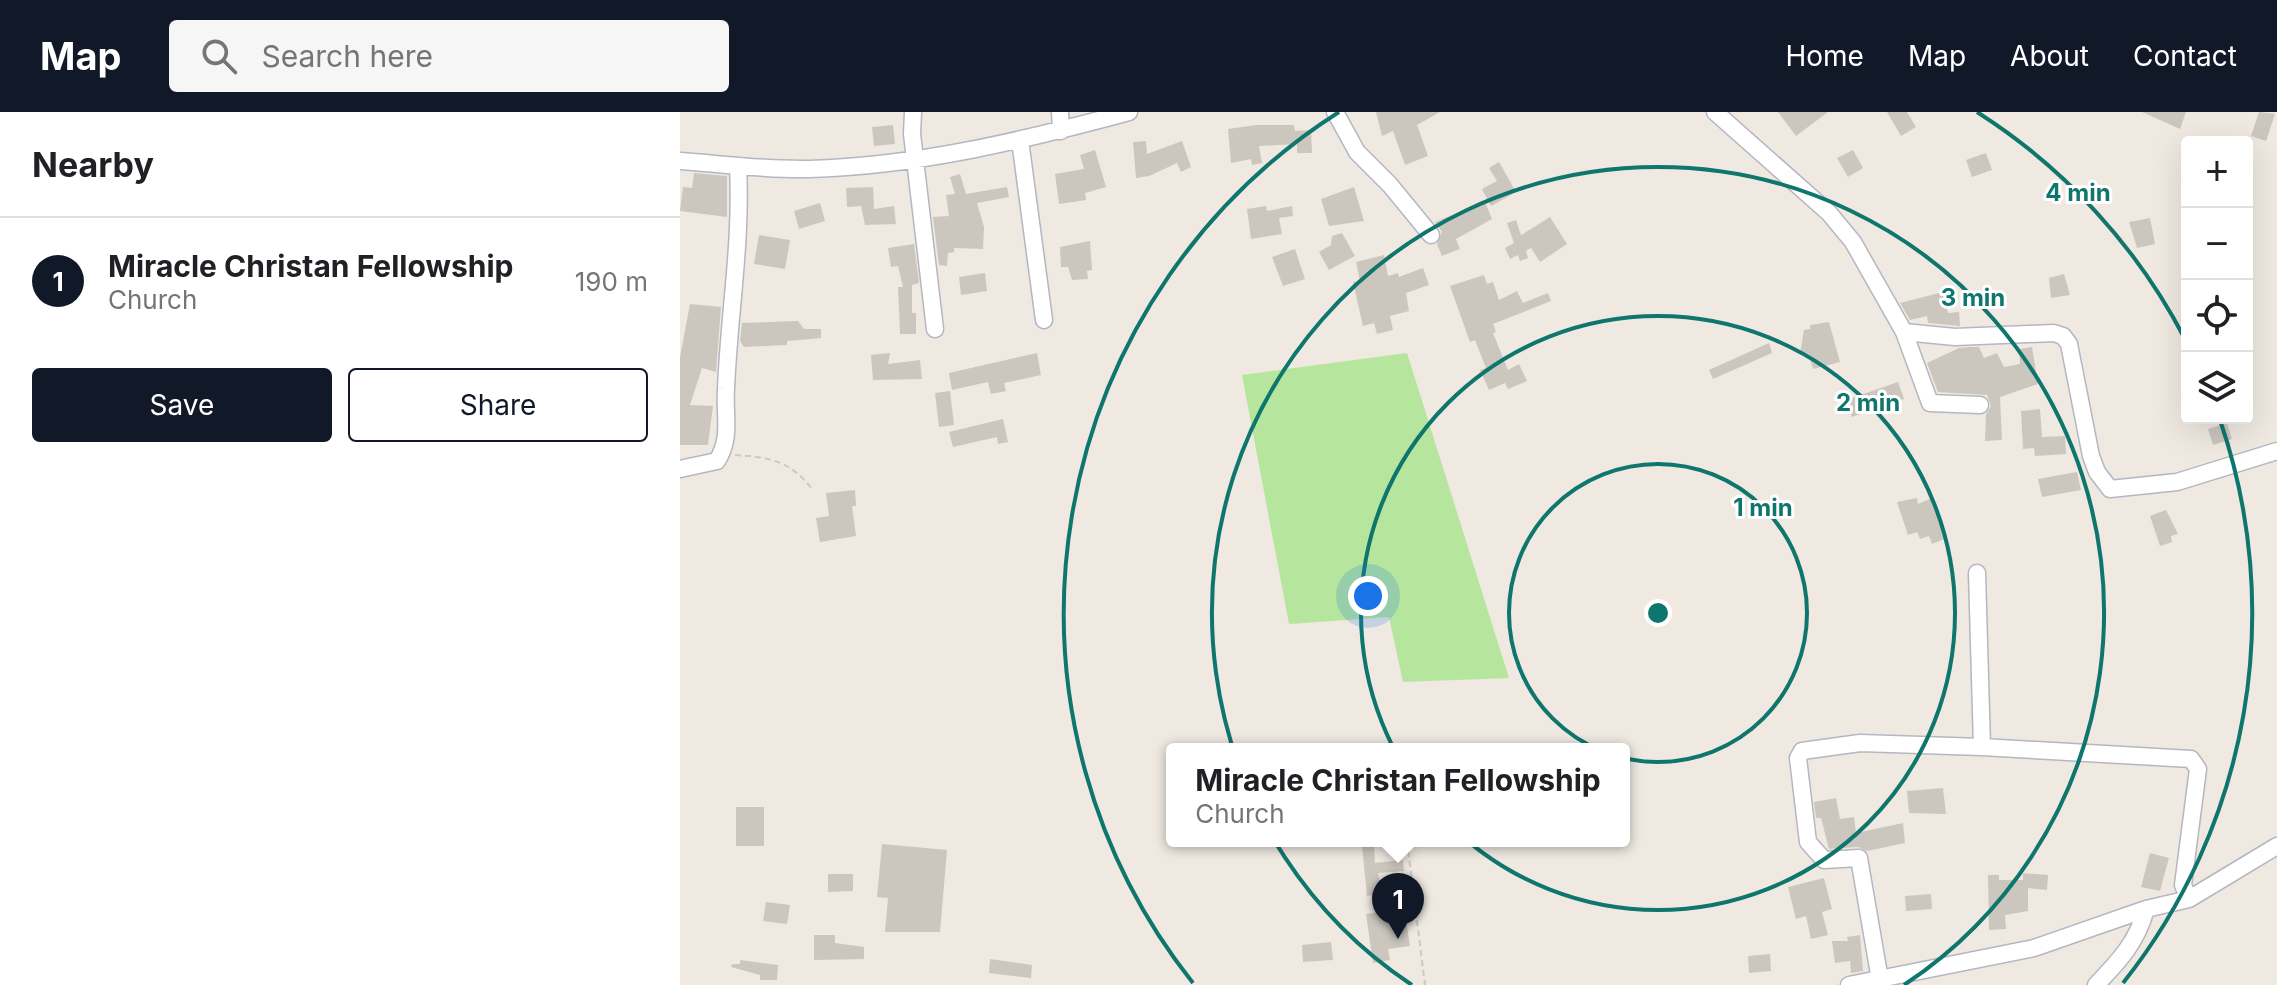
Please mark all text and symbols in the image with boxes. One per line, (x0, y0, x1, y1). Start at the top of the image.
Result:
search box (169, 20, 729, 92)
text: Map (40, 33, 121, 79)
icon: search (197, 34, 241, 78)
text: Search here (261, 38, 433, 74)
text: Home (1785, 39, 1864, 73)
text: Map (1908, 39, 1966, 73)
text: About (2010, 39, 2089, 73)
text: Contact (2133, 39, 2237, 73)
map controls (2181, 136, 2253, 424)
button: + (2181, 136, 2253, 208)
text: Nearby (32, 144, 154, 185)
text: 4 min (2045, 178, 2111, 207)
button: − (2181, 208, 2253, 280)
text: Miracle Christan Fellowship (108, 248, 514, 284)
text: 1 (52, 266, 64, 297)
text: 190 m (575, 266, 648, 297)
button: locate (2181, 280, 2253, 352)
text: 3 min (1941, 283, 2005, 312)
text: Church (108, 284, 197, 315)
button: layers (2181, 352, 2253, 424)
button: Save (32, 368, 332, 442)
button: Share (348, 368, 648, 442)
text: 2 min (1836, 388, 1900, 417)
text: 1 min (1733, 493, 1793, 522)
your location (1348, 576, 1388, 616)
centre of rings (1644, 599, 1672, 627)
popup (1166, 743, 1630, 847)
text: Miracle Christan Fellowship (1195, 762, 1601, 798)
text: Church (1195, 798, 1285, 829)
pin: 1 (1372, 873, 1424, 939)

